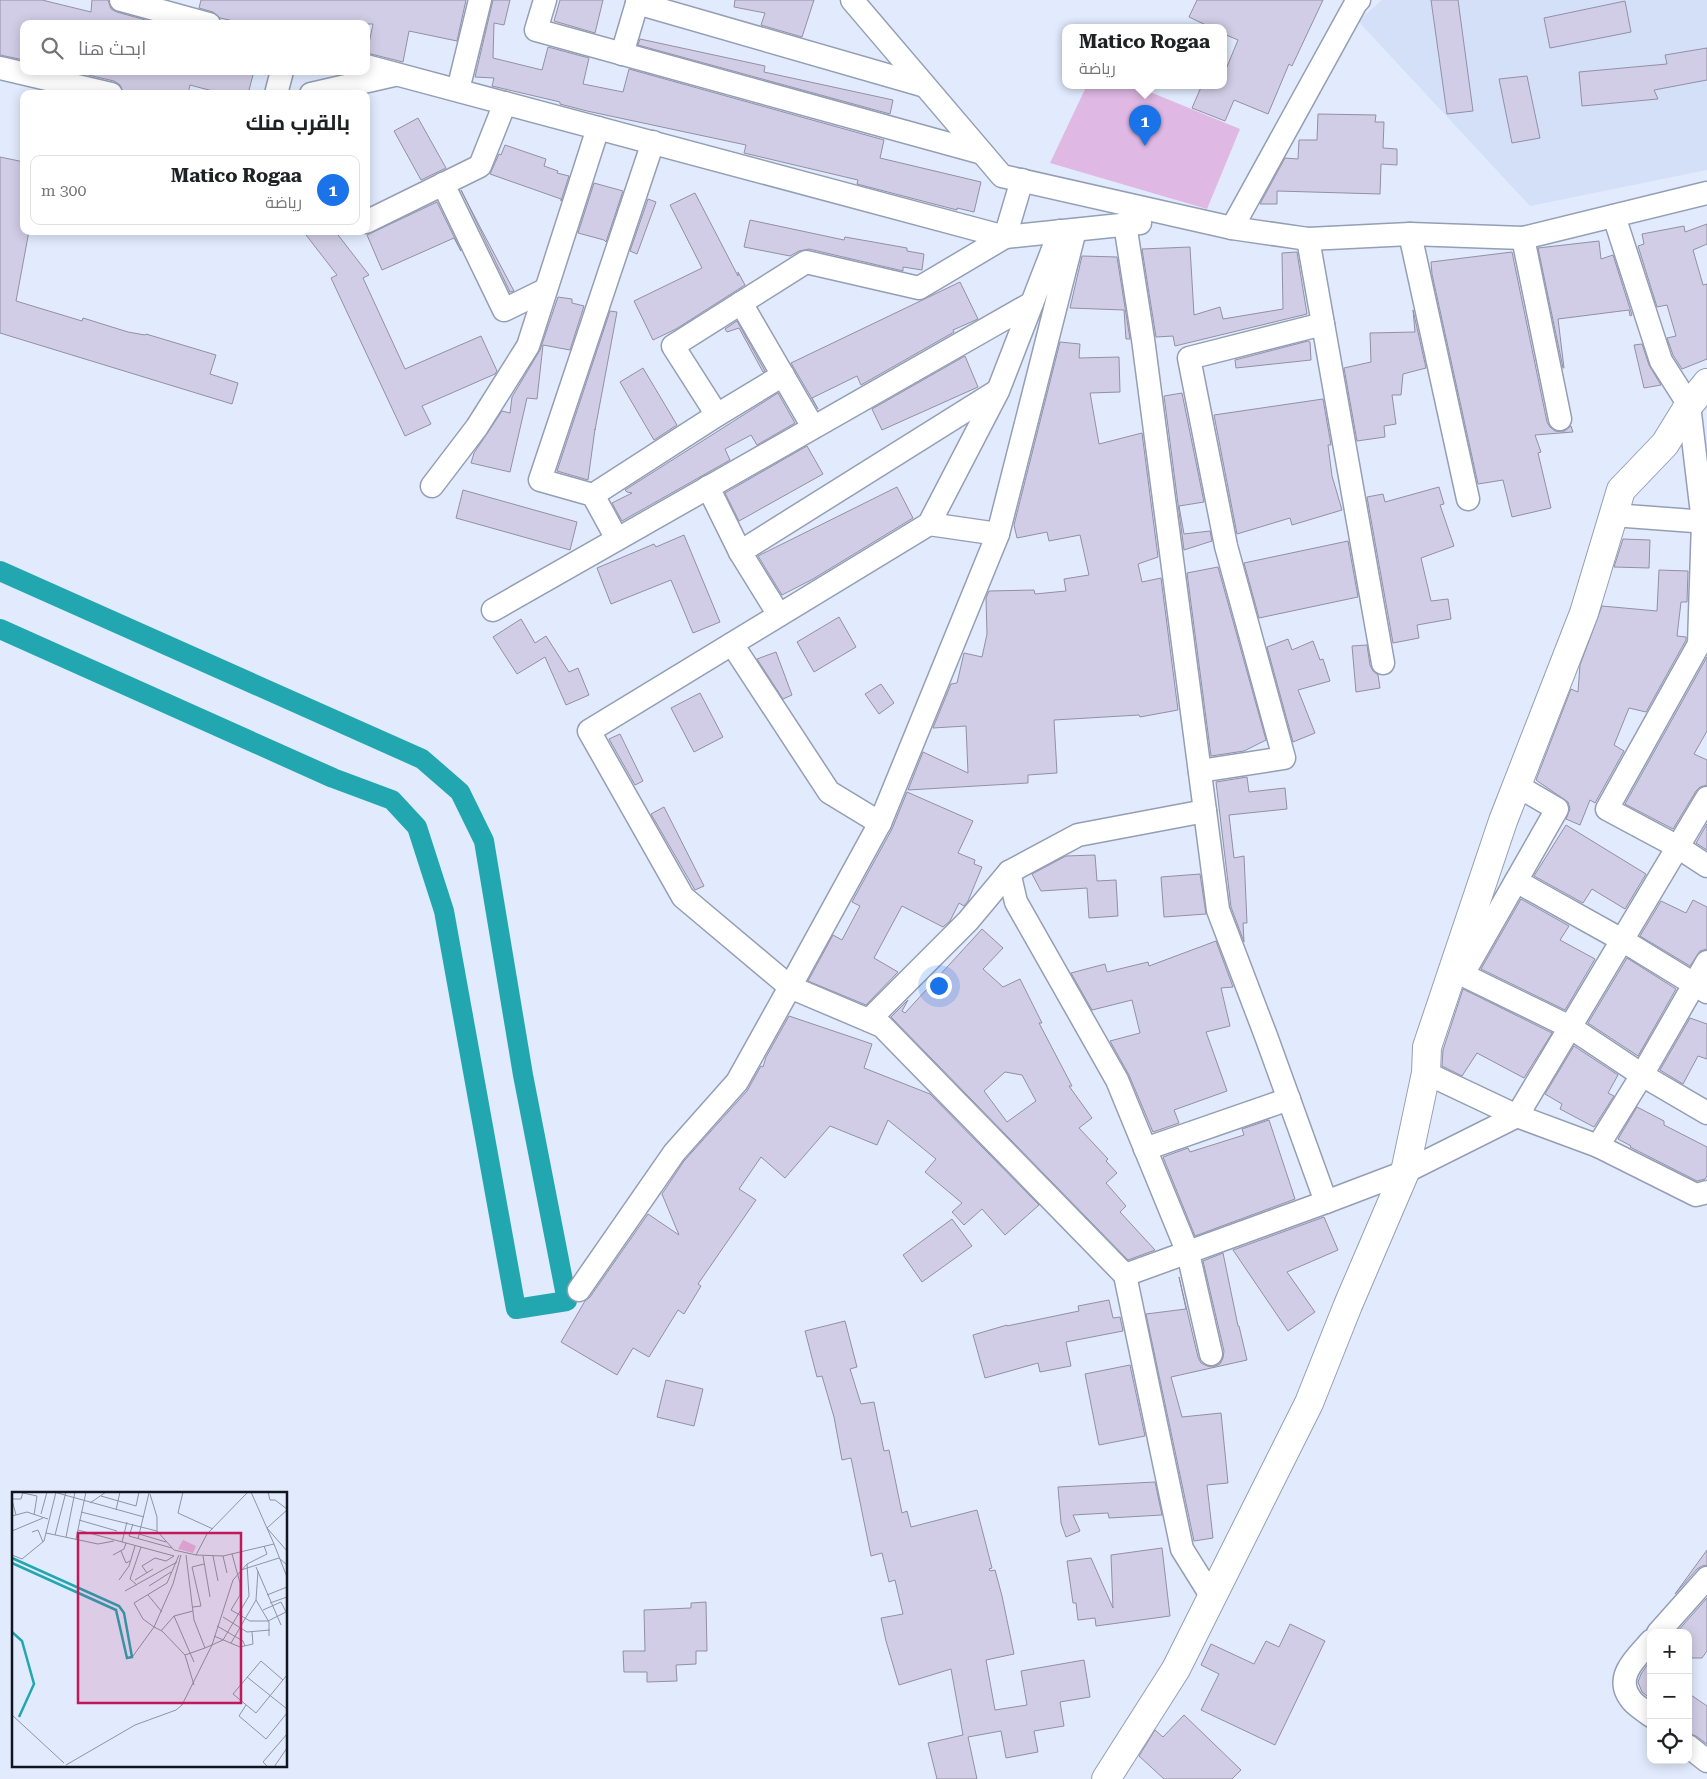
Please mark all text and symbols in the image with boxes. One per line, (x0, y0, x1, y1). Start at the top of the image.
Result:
search box (20, 20, 370, 75)
popup (1062, 24, 1227, 89)
text: Matico Rogaa (1079, 30, 1210, 53)
icon: search (38, 34, 66, 62)
text: ابحث هنا (78, 37, 146, 60)
text: رياضة (1079, 59, 1116, 78)
pin: 1 (1129, 105, 1161, 146)
text: بالقرب منك (246, 111, 350, 135)
text: Matico Rogaa (171, 164, 302, 187)
text: 300 m (41, 181, 87, 200)
text: 1 (329, 181, 337, 200)
text: رياضة (265, 193, 302, 212)
your location (926, 973, 952, 999)
inset map (12, 1492, 288, 1766)
map controls (1647, 1629, 1692, 1764)
button: + (1647, 1629, 1692, 1674)
button: − (1647, 1674, 1692, 1719)
button: locate (1647, 1719, 1692, 1764)

